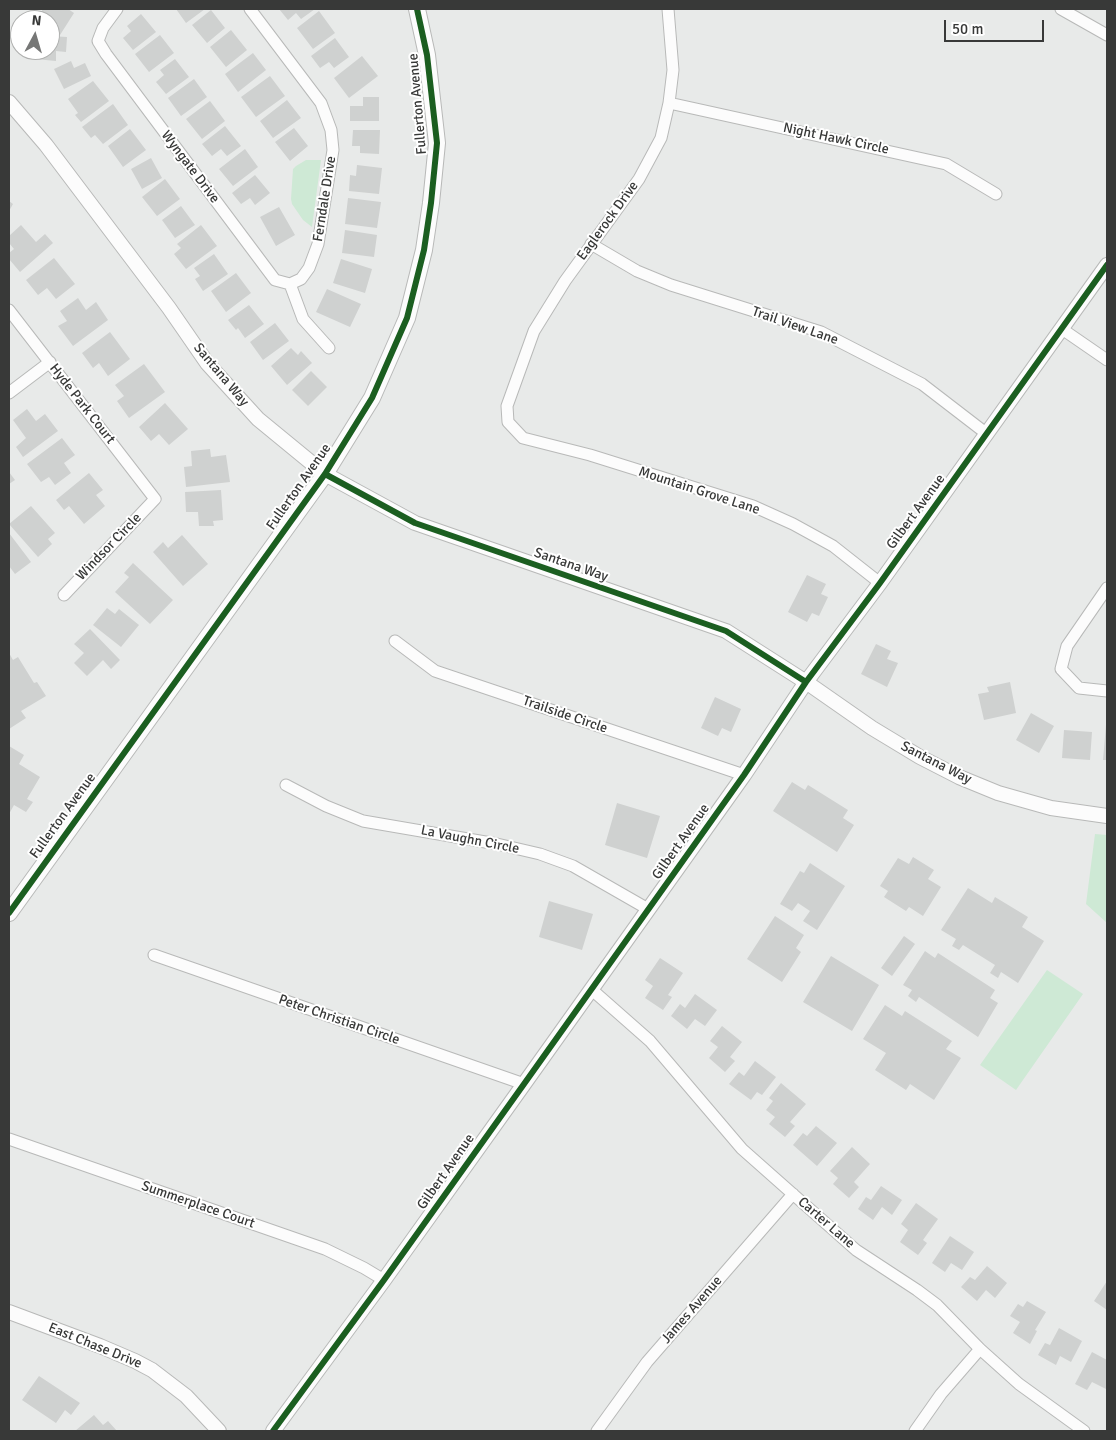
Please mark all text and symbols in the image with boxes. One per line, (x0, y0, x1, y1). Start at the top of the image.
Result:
north arrow (10, 10, 60, 60)
scale bar (946, 10, 1046, 42)
text: N (31, 12, 42, 30)
text: 50 m (952, 20, 983, 38)
street label: Fullerton Avenue (405, 53, 431, 155)
street label: Night Hawk Circle (782, 120, 890, 158)
street label: Wyngate Drive (157, 127, 223, 207)
street label: Ferndale Drive (310, 155, 340, 243)
street label: Eaglerock Drive (574, 178, 642, 264)
street label: Trail View Lane (750, 303, 840, 349)
street label: Santana Way (190, 340, 252, 410)
street label: Hyde Park Court (46, 361, 118, 447)
street label: Fullerton Avenue (263, 441, 335, 533)
street label: Mountain Grove Lane (636, 463, 762, 519)
street label: Gilbert Avenue (883, 471, 949, 553)
street label: Windsor Circle (73, 510, 145, 584)
street label: Santana Way (532, 544, 610, 586)
street label: Trailside Circle (520, 693, 610, 737)
street label: Santana Way (898, 738, 974, 788)
street label: Fullerton Avenue (26, 770, 100, 862)
street label: Gilbert Avenue (649, 801, 713, 883)
street label: La Vaughn Circle (419, 822, 521, 858)
street label: Peter Christian Circle (276, 991, 402, 1049)
street label: Gilbert Avenue (414, 1131, 478, 1213)
street label: Summerplace Court (139, 1178, 257, 1232)
street label: Carter Lane (794, 1194, 858, 1252)
street label: James Avenue (658, 1273, 726, 1347)
street label: East Chase Drive (46, 1320, 144, 1372)

